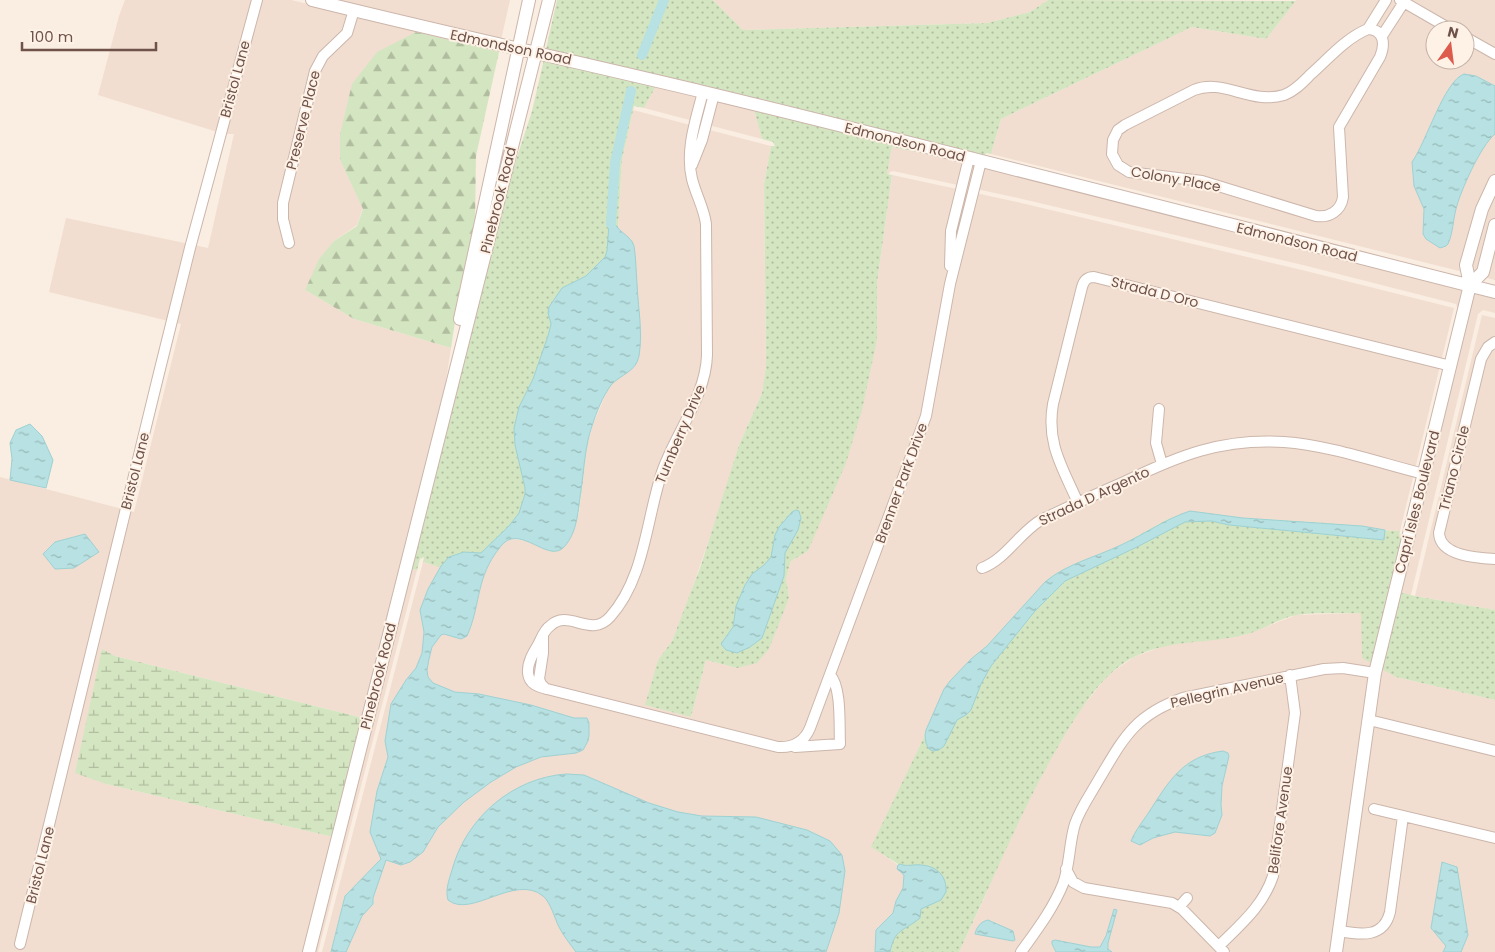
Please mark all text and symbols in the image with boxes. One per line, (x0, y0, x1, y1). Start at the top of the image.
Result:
scale bar (22, 20, 156, 52)
north arrow (1425, 20, 1475, 70)
text: N (1446, 21, 1461, 43)
street label: Edmondson Road (448, 24, 574, 70)
text: 100 m (30, 26, 73, 47)
street label: Bristol Lane (215, 38, 255, 120)
street label: Preserve Place (281, 68, 325, 172)
street label: Edmondson Road (843, 117, 967, 167)
street label: Pinebrook Road (475, 145, 521, 255)
street label: Colony Place (1129, 161, 1223, 197)
street label: Edmondson Road (1235, 217, 1359, 267)
street label: Strada D Oro (1109, 271, 1201, 313)
street label: Turnberry Drive (650, 381, 710, 487)
street label: Brenner Park Drive (870, 420, 932, 546)
street label: Triano Circle (1434, 423, 1474, 513)
street label: Capri Isles Boulevard (1390, 428, 1444, 576)
street label: Bristol Lane (116, 430, 154, 512)
street label: Strada D Argento (1035, 462, 1153, 530)
street label: Pinebrook Road (355, 621, 401, 731)
street label: Pellegrin Avenue (1168, 667, 1286, 713)
street label: Belifore Avenue (1263, 765, 1297, 875)
street label: Bristol Lane (21, 824, 59, 906)

